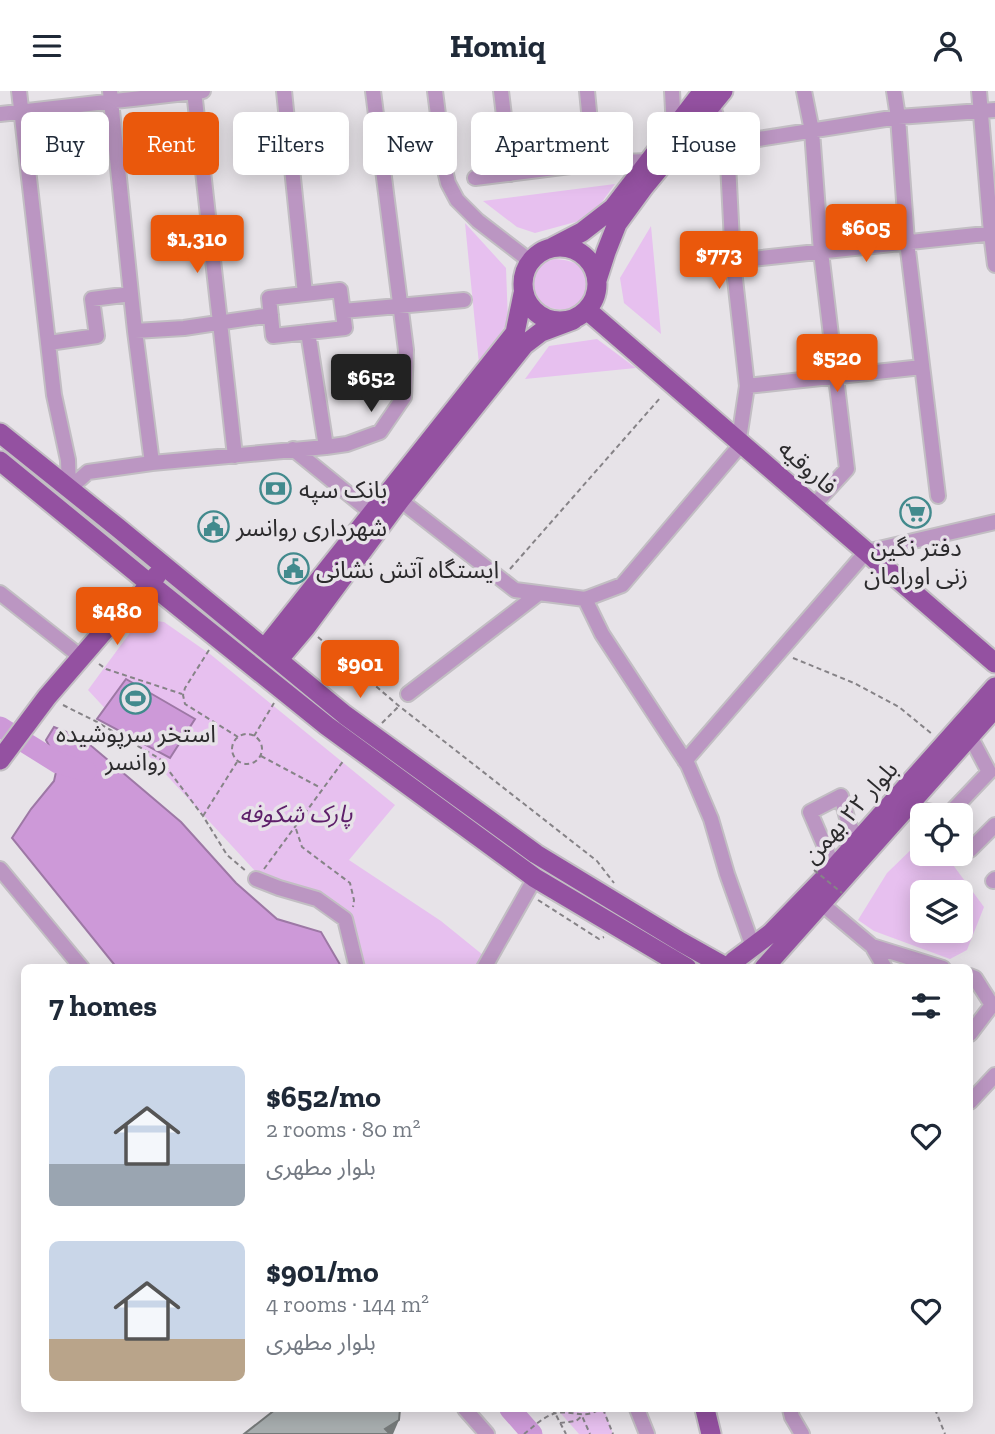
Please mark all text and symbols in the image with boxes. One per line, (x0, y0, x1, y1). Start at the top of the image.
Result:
icon: menu (28, 27, 66, 65)
text: Homiq (450, 27, 545, 65)
icon: person (929, 27, 967, 65)
chip: Buy (21, 112, 109, 175)
chip: Rent (123, 112, 219, 175)
chip: Filters (233, 112, 349, 175)
chip: New (363, 112, 457, 175)
chip: Apartment (471, 112, 633, 175)
chip: House (647, 112, 760, 175)
pin: $605 (825, 205, 907, 264)
text: $605 (842, 213, 890, 241)
pin: $1,310 (140, 215, 254, 275)
text: $1,310 (167, 224, 227, 252)
pin: $773 (678, 231, 760, 291)
text: $773 (696, 240, 742, 268)
pin: $520 (796, 335, 878, 394)
text: $520 (813, 343, 861, 371)
pin: $652 (330, 355, 412, 414)
text: $652 (347, 363, 395, 391)
street label: فاروقیه (773, 434, 843, 500)
bank icon: بانک سپه (259, 472, 293, 506)
place label: بانک سپه (299, 475, 387, 505)
supermarket icon: دفتر نگین زنی اورامان (899, 496, 933, 530)
public building icon: شهرداری روانسر (196, 510, 230, 544)
place label: شهرداری روانسر (235, 513, 387, 542)
place label: دفتر نگین زنی اورامان (864, 533, 968, 590)
public building icon: ایستگاه آتش نشانی (276, 552, 310, 586)
place label: ایستگاه آتش نشانی (316, 555, 499, 584)
pin: $480 (76, 587, 158, 647)
text: $480 (92, 596, 142, 624)
pin: $901 (319, 641, 401, 700)
text: $901 (337, 649, 383, 677)
sports icon: استخر سرپوشیده روانسر (119, 682, 153, 716)
place label: استخر سرپوشیده روانسر (56, 719, 216, 776)
street label: بلوار ۲۲ بهمن (796, 755, 904, 869)
park label: پارک شکوفه (239, 799, 353, 830)
map controls (910, 803, 973, 943)
button: locate (910, 803, 973, 866)
button: layers (910, 880, 973, 943)
icon: filters (907, 987, 945, 1025)
text: 7 homes (49, 988, 157, 1024)
text: $652/mo (266, 1079, 381, 1115)
icon: home (105, 1094, 189, 1178)
text: 2 rooms · 80 m² (266, 1115, 420, 1143)
icon: heart (907, 1117, 945, 1155)
text: بلوار مطهری (266, 1153, 376, 1181)
text: $901/mo (266, 1254, 379, 1290)
icon: home (105, 1269, 189, 1353)
text: 4 rooms · 144 m² (266, 1290, 429, 1318)
icon: heart (907, 1292, 945, 1330)
text: بلوار مطهری (266, 1328, 376, 1356)

